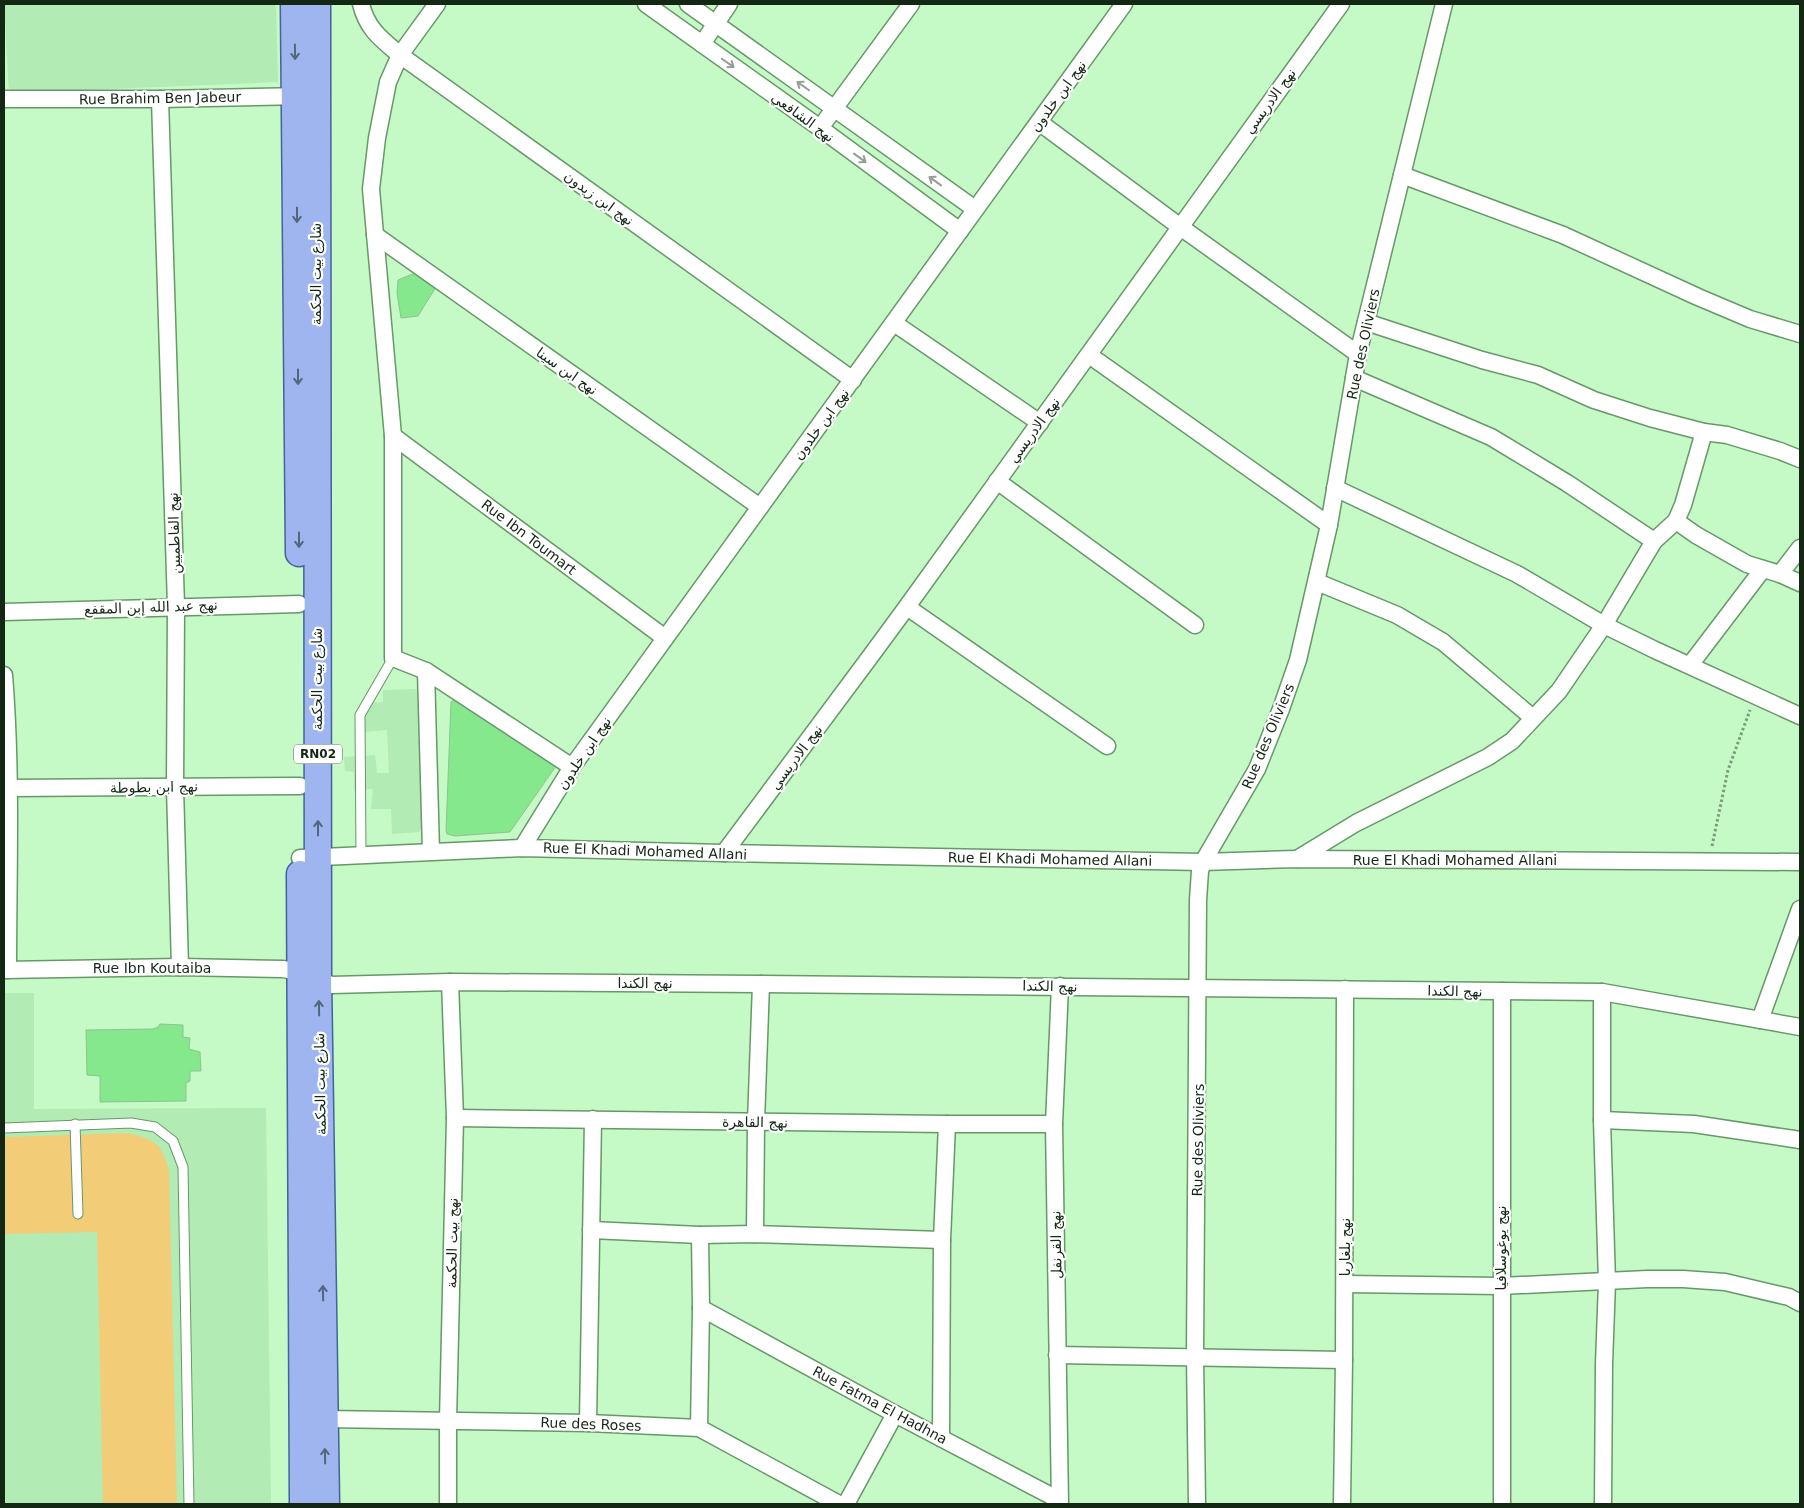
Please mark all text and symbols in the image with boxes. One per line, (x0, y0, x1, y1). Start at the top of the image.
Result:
one-way arrow (291, 44, 300, 60)
street label: نهج ابن خلدون (1027, 57, 1090, 135)
one-way arrow (721, 58, 735, 68)
street label: نهج الادريسي (1241, 65, 1300, 137)
one-way arrow (797, 81, 811, 91)
street label: Rue Brahim Ben Jabeur (79, 89, 241, 107)
street label: نهج الشافعي (768, 89, 838, 146)
one-way arrow (853, 152, 866, 163)
street label: نهج ابن زيدون (561, 167, 637, 229)
one-way arrow (928, 176, 942, 186)
one-way arrow (292, 206, 302, 223)
street label: شارع بيت الحكمة (308, 223, 325, 325)
street label: Rue des Oliviers (1343, 287, 1383, 401)
street label: نهج ابن سينا (533, 344, 601, 399)
one-way arrow (293, 369, 303, 385)
street label: نهج ابن خلدون (790, 385, 853, 463)
street label: نهج الادريسي (1005, 394, 1064, 466)
street label: نهج الفاطميين (165, 492, 184, 574)
street label: Rue Ibn Toumart (478, 496, 580, 578)
one-way arrow (294, 532, 304, 548)
street label: نهج عبد الله إبن المقفع (84, 597, 218, 618)
street label: شارع بيت الحكمة (309, 628, 326, 730)
street label: Rue des Oliviers (1239, 681, 1297, 791)
street label: نهج ابن خلدون (554, 714, 615, 793)
street label: نهج الادريسي (767, 722, 826, 793)
road number: RN02 (294, 744, 342, 764)
street label: نهج ابن بطوطة (110, 778, 198, 797)
one-way arrow (313, 820, 323, 836)
street label: Rue El Khadi Mohamed Allani (543, 839, 747, 863)
street label: Rue El Khadi Mohamed Allani (948, 849, 1152, 869)
street label: Rue El Khadi Mohamed Allani (1353, 852, 1557, 868)
street label: Rue Ibn Koutaiba (93, 960, 211, 976)
street label: نهج الكندا (617, 975, 673, 992)
street label: نهج الكندا (1022, 978, 1078, 995)
street label: نهج الكندا (1427, 983, 1483, 1000)
one-way arrow (314, 1000, 324, 1016)
street label: شارع بيت الحكمة (311, 1033, 330, 1135)
street label: Rue des Oliviers (1189, 1083, 1207, 1197)
street label: نهج القاهرة (722, 1113, 788, 1132)
street label: نهج بيت الحكمة (443, 1198, 462, 1288)
street label: نهج يوغوسلافيا (1493, 1206, 1510, 1290)
street label: نهج القرنفل (1047, 1211, 1066, 1279)
street label: نهج بلغاريا (1337, 1218, 1354, 1276)
one-way arrow (318, 1285, 328, 1302)
street label: Rue Fatma El Hadhna (810, 1363, 950, 1447)
street label: Rue des Roses (540, 1414, 642, 1434)
one-way arrow (320, 1448, 330, 1464)

